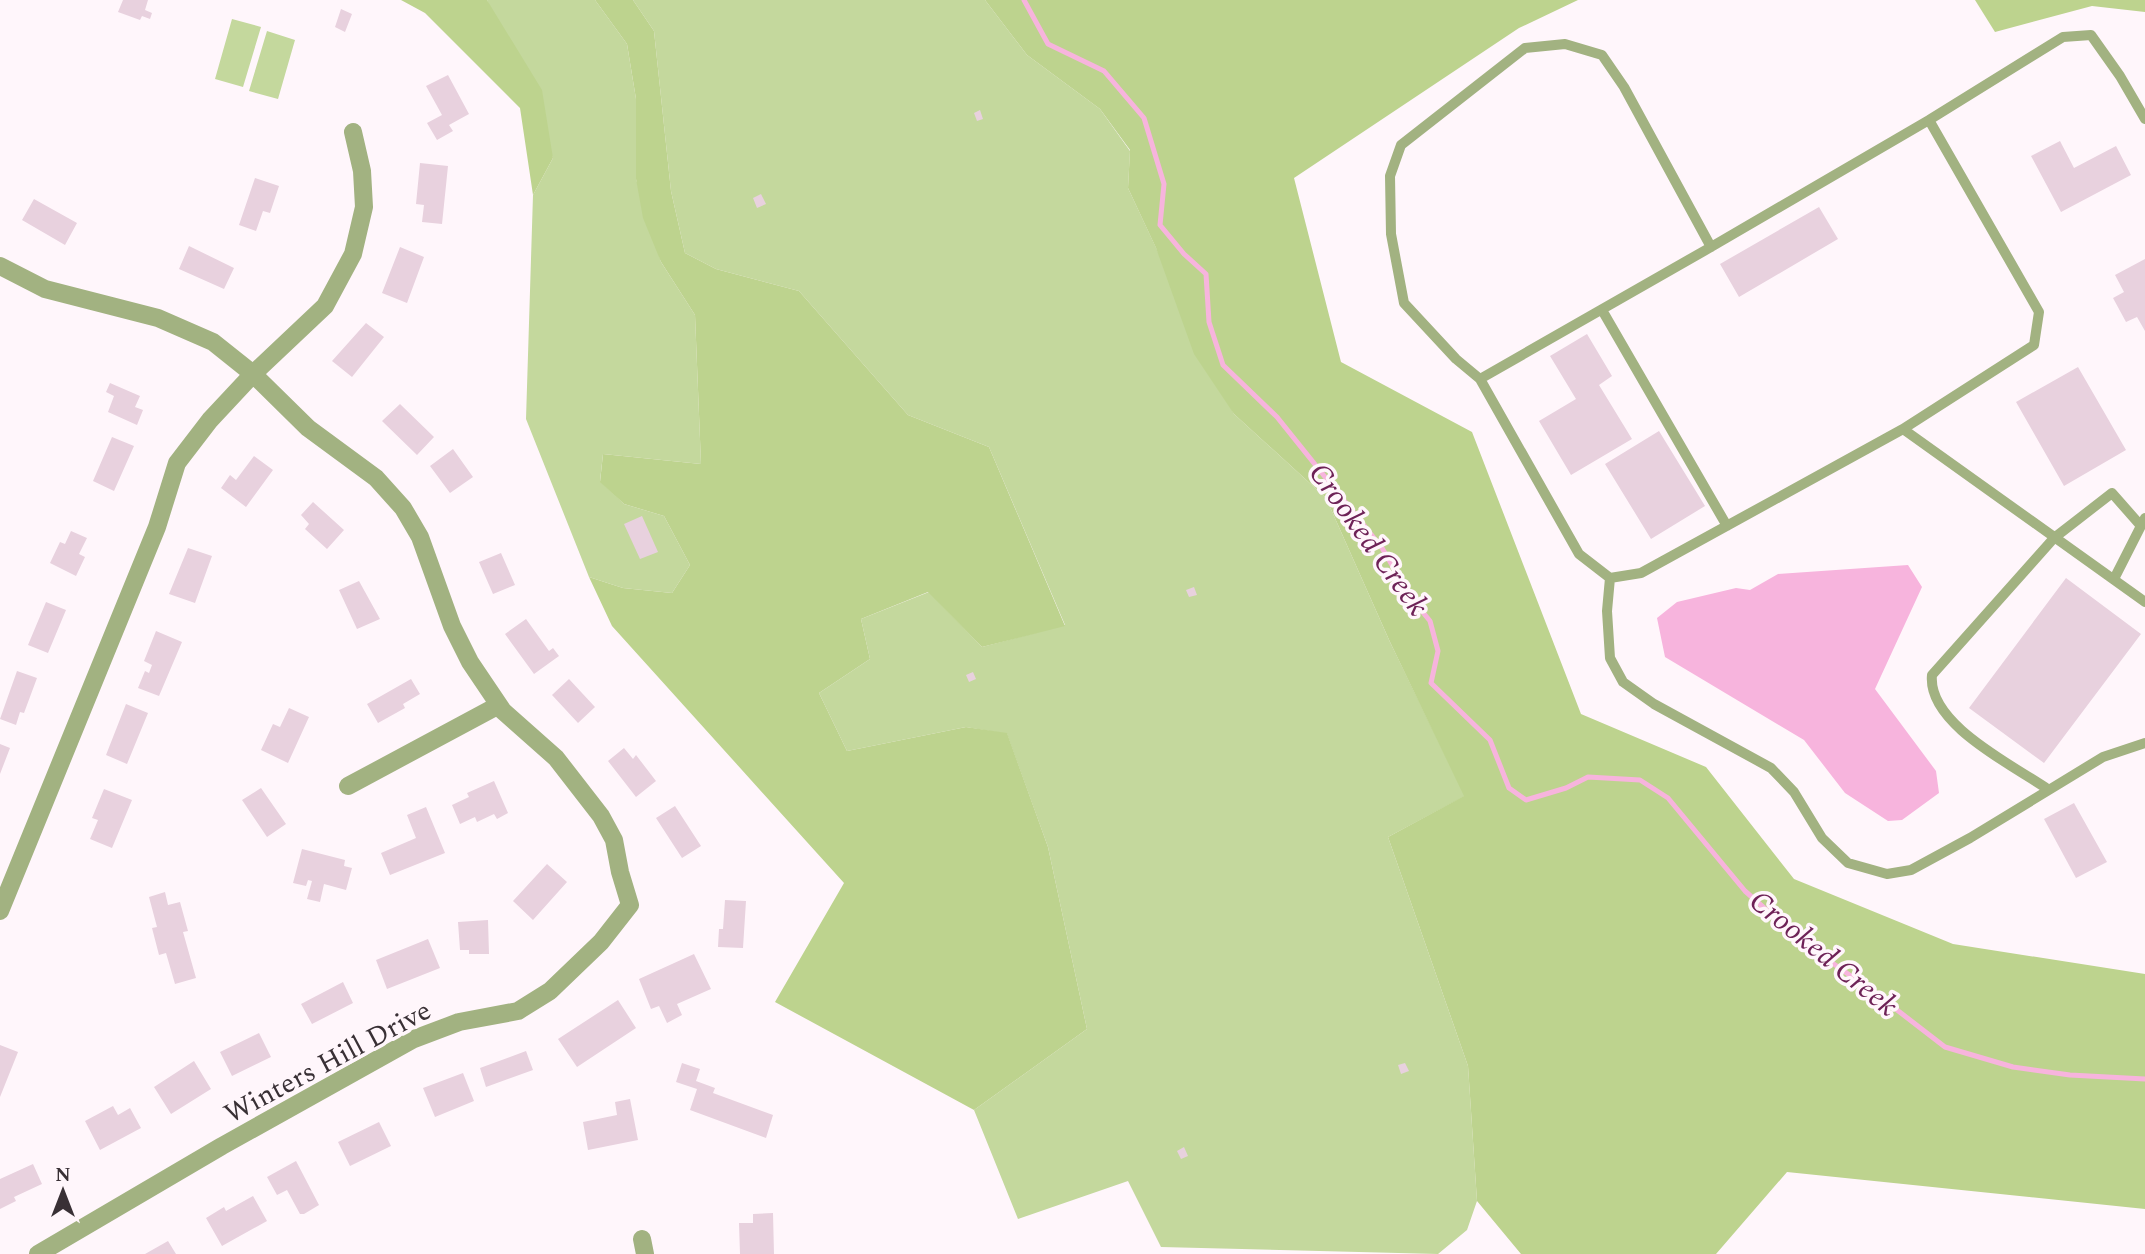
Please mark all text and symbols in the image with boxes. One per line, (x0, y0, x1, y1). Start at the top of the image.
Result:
water label: Crooked Creek (1297, 453, 1440, 626)
water label: Crooked Creek (1739, 879, 1908, 1028)
street label: Winters Hill Drive (216, 989, 439, 1135)
north arrow (28, 1156, 98, 1226)
text: N (55, 1161, 71, 1190)

